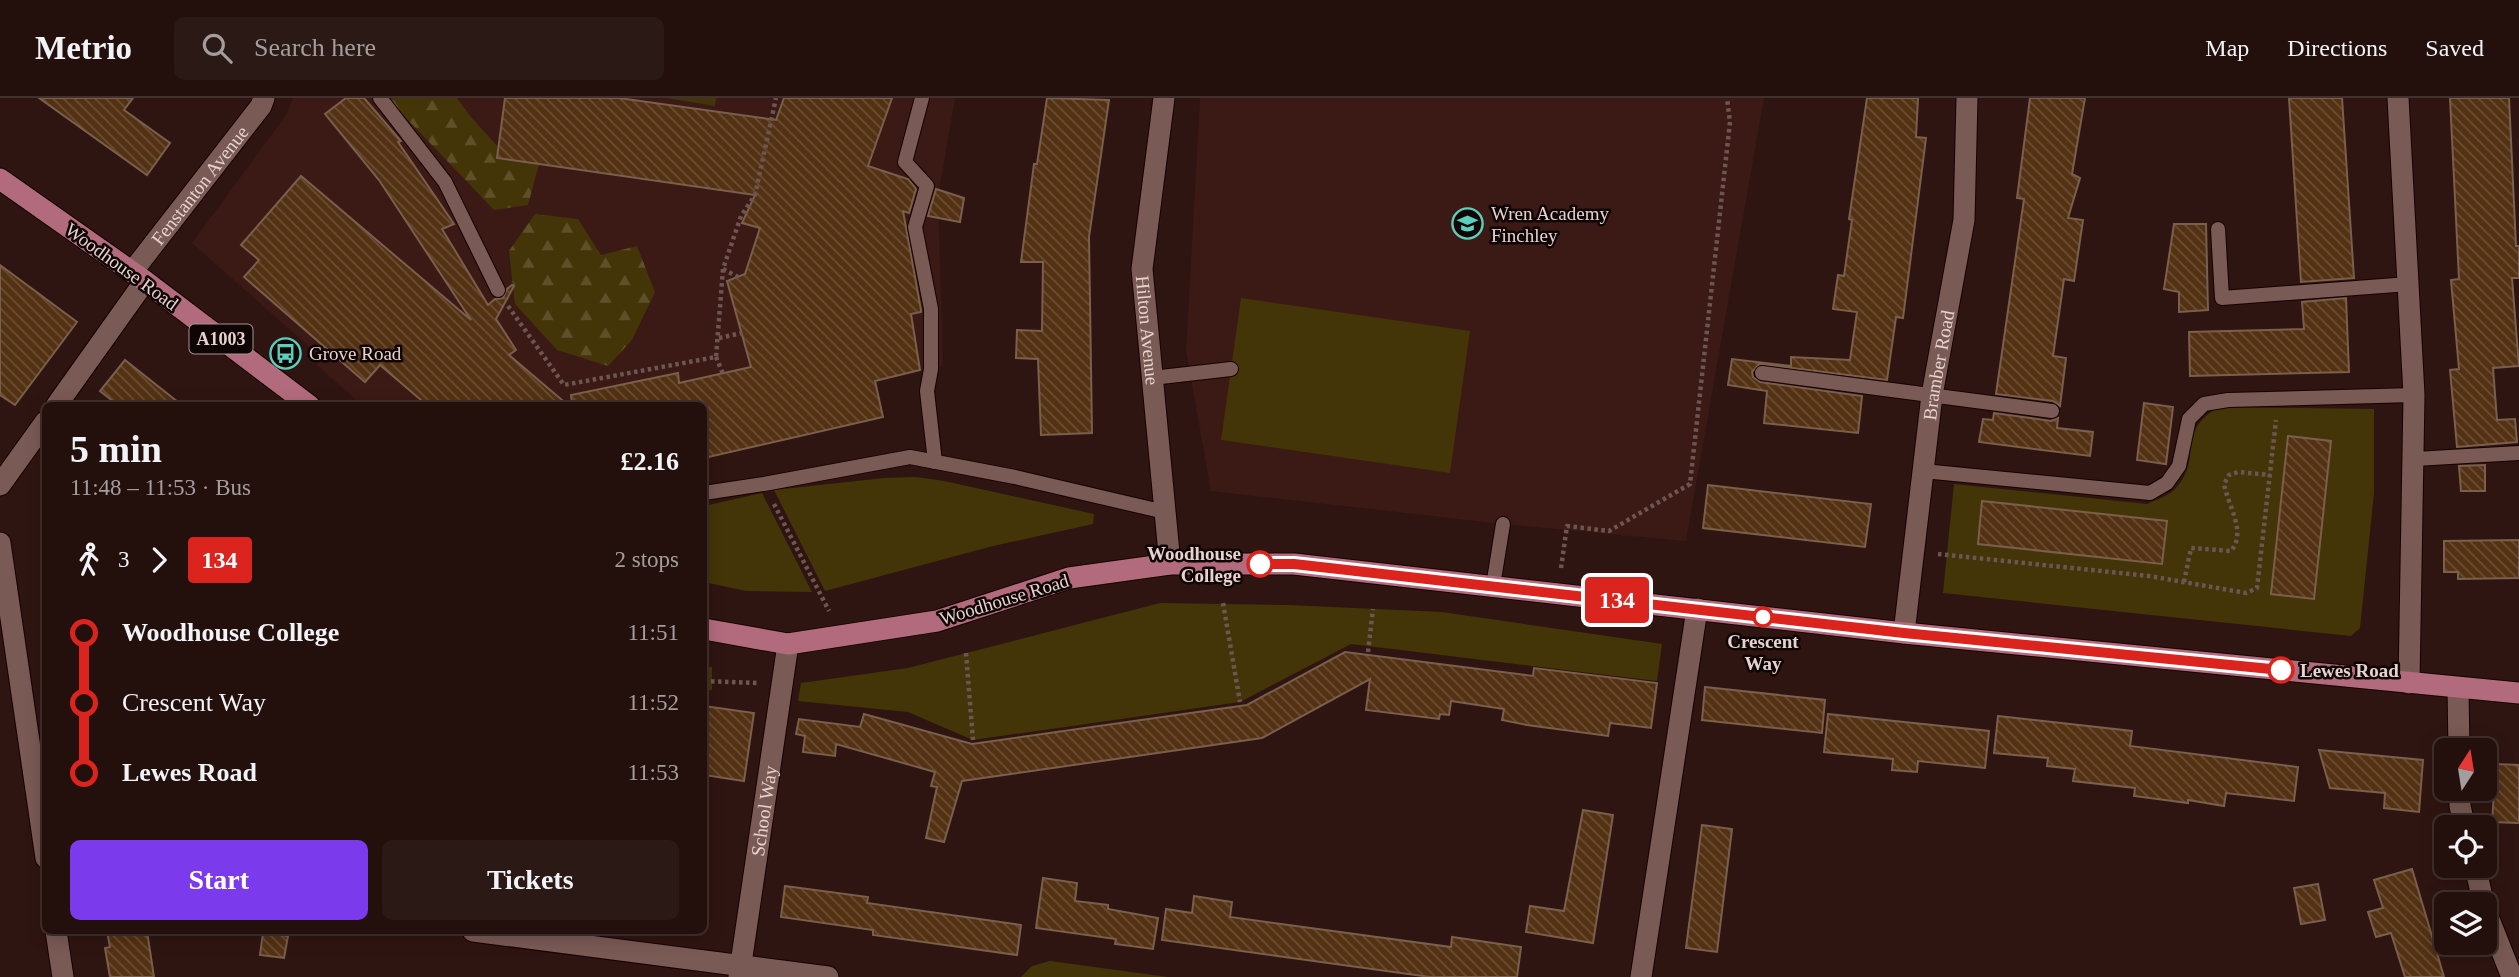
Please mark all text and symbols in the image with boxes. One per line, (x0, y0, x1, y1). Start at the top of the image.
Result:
search box (174, 17, 664, 80)
icon: search (198, 29, 236, 67)
text: Metrio (35, 30, 132, 66)
text: Search here (254, 33, 376, 62)
text: Map (2205, 35, 2249, 61)
text: Directions (2287, 35, 2387, 61)
text: Saved (2425, 35, 2484, 61)
street label: Fenstanton Avenue (147, 122, 253, 249)
place label: Wren Academy Finchley (1491, 203, 1609, 246)
school or university icon: Wren Academy Finchley (1451, 207, 1485, 241)
street label: Woodhouse Road (61, 218, 183, 315)
street label: Hilton Avenue (1132, 275, 1163, 386)
street label: Bramber Road (1919, 308, 1958, 421)
road number: A1003 (190, 325, 252, 354)
bus stop icon: Grove Road (269, 336, 303, 370)
place label: Grove Road (309, 343, 402, 364)
text: 5 min (70, 428, 162, 470)
text: £2.16 (621, 447, 679, 476)
text: 11:48 – 11:53 · Bus (70, 475, 251, 500)
icon: walk (70, 541, 108, 579)
icon: forward (140, 541, 178, 579)
place label: Woodhouse College (1147, 543, 1241, 586)
text: 3 (118, 547, 130, 572)
text: 134 (202, 547, 238, 573)
text: 2 stops (614, 547, 679, 572)
marker: Woodhouse College (1247, 551, 1273, 577)
street label: Woodhouse Road (937, 570, 1072, 629)
line badge: 134 (1577, 577, 1657, 623)
text: 134 (1599, 587, 1635, 613)
marker: Crescent Way (1753, 607, 1773, 627)
text: Woodhouse College (122, 618, 339, 647)
text: 11:51 (627, 620, 679, 645)
place label: Crescent Way (1727, 631, 1799, 674)
marker: Lewes Road (2268, 657, 2294, 683)
place label: Lewes Road (2300, 660, 2399, 681)
text: Crescent Way (122, 688, 266, 717)
text: 11:52 (627, 690, 679, 715)
north arrow (2434, 738, 2497, 802)
map controls (2434, 738, 2497, 955)
text: Lewes Road (122, 758, 257, 787)
text: 11:53 (627, 760, 679, 785)
street label: School Way (747, 764, 781, 858)
button: locate (2434, 815, 2497, 878)
button: Start (70, 840, 368, 920)
button: Tickets (382, 840, 679, 920)
button: layers (2434, 892, 2497, 955)

